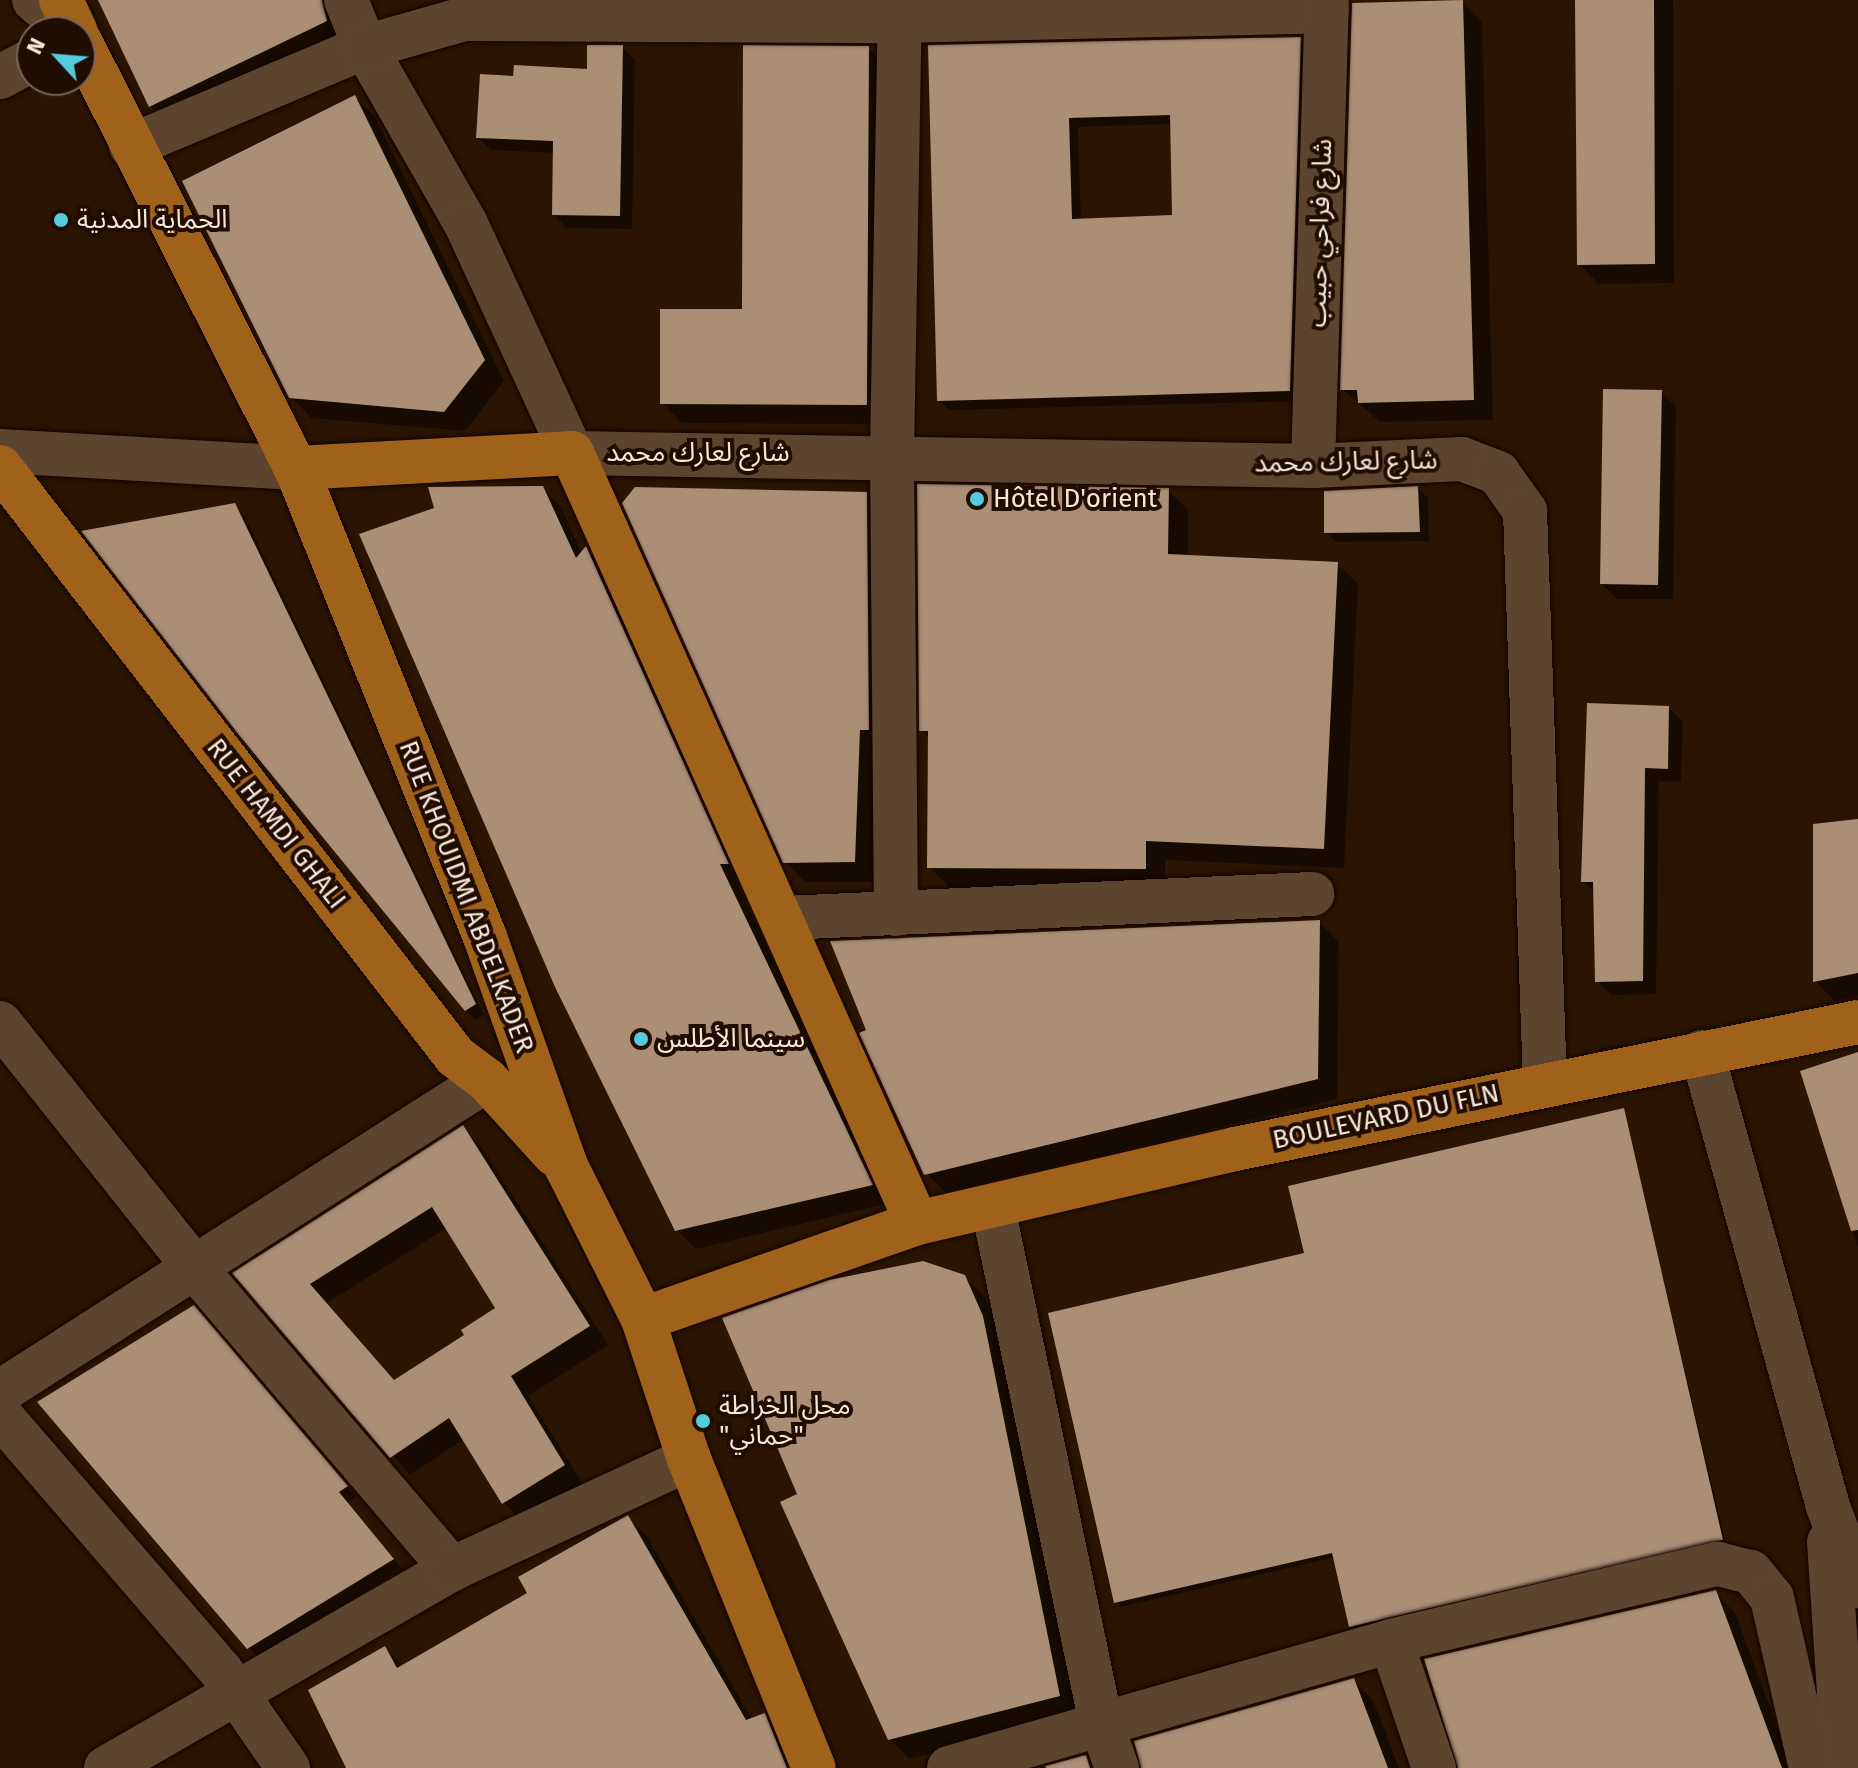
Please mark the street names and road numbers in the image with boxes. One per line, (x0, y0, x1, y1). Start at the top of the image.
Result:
street label: شارع فراحي حبيب (1301, 138, 1339, 328)
street label: شارع لعارك محمد (606, 437, 790, 469)
street label: شارع لعارك محمد (1254, 445, 1438, 479)
street label: RUE HAMDI GHALI (200, 733, 352, 915)
street label: RUE KHOUIDMI ABDELKADER (392, 737, 540, 1057)
street label: BOULEVARD DU FLN (1270, 1078, 1502, 1156)

